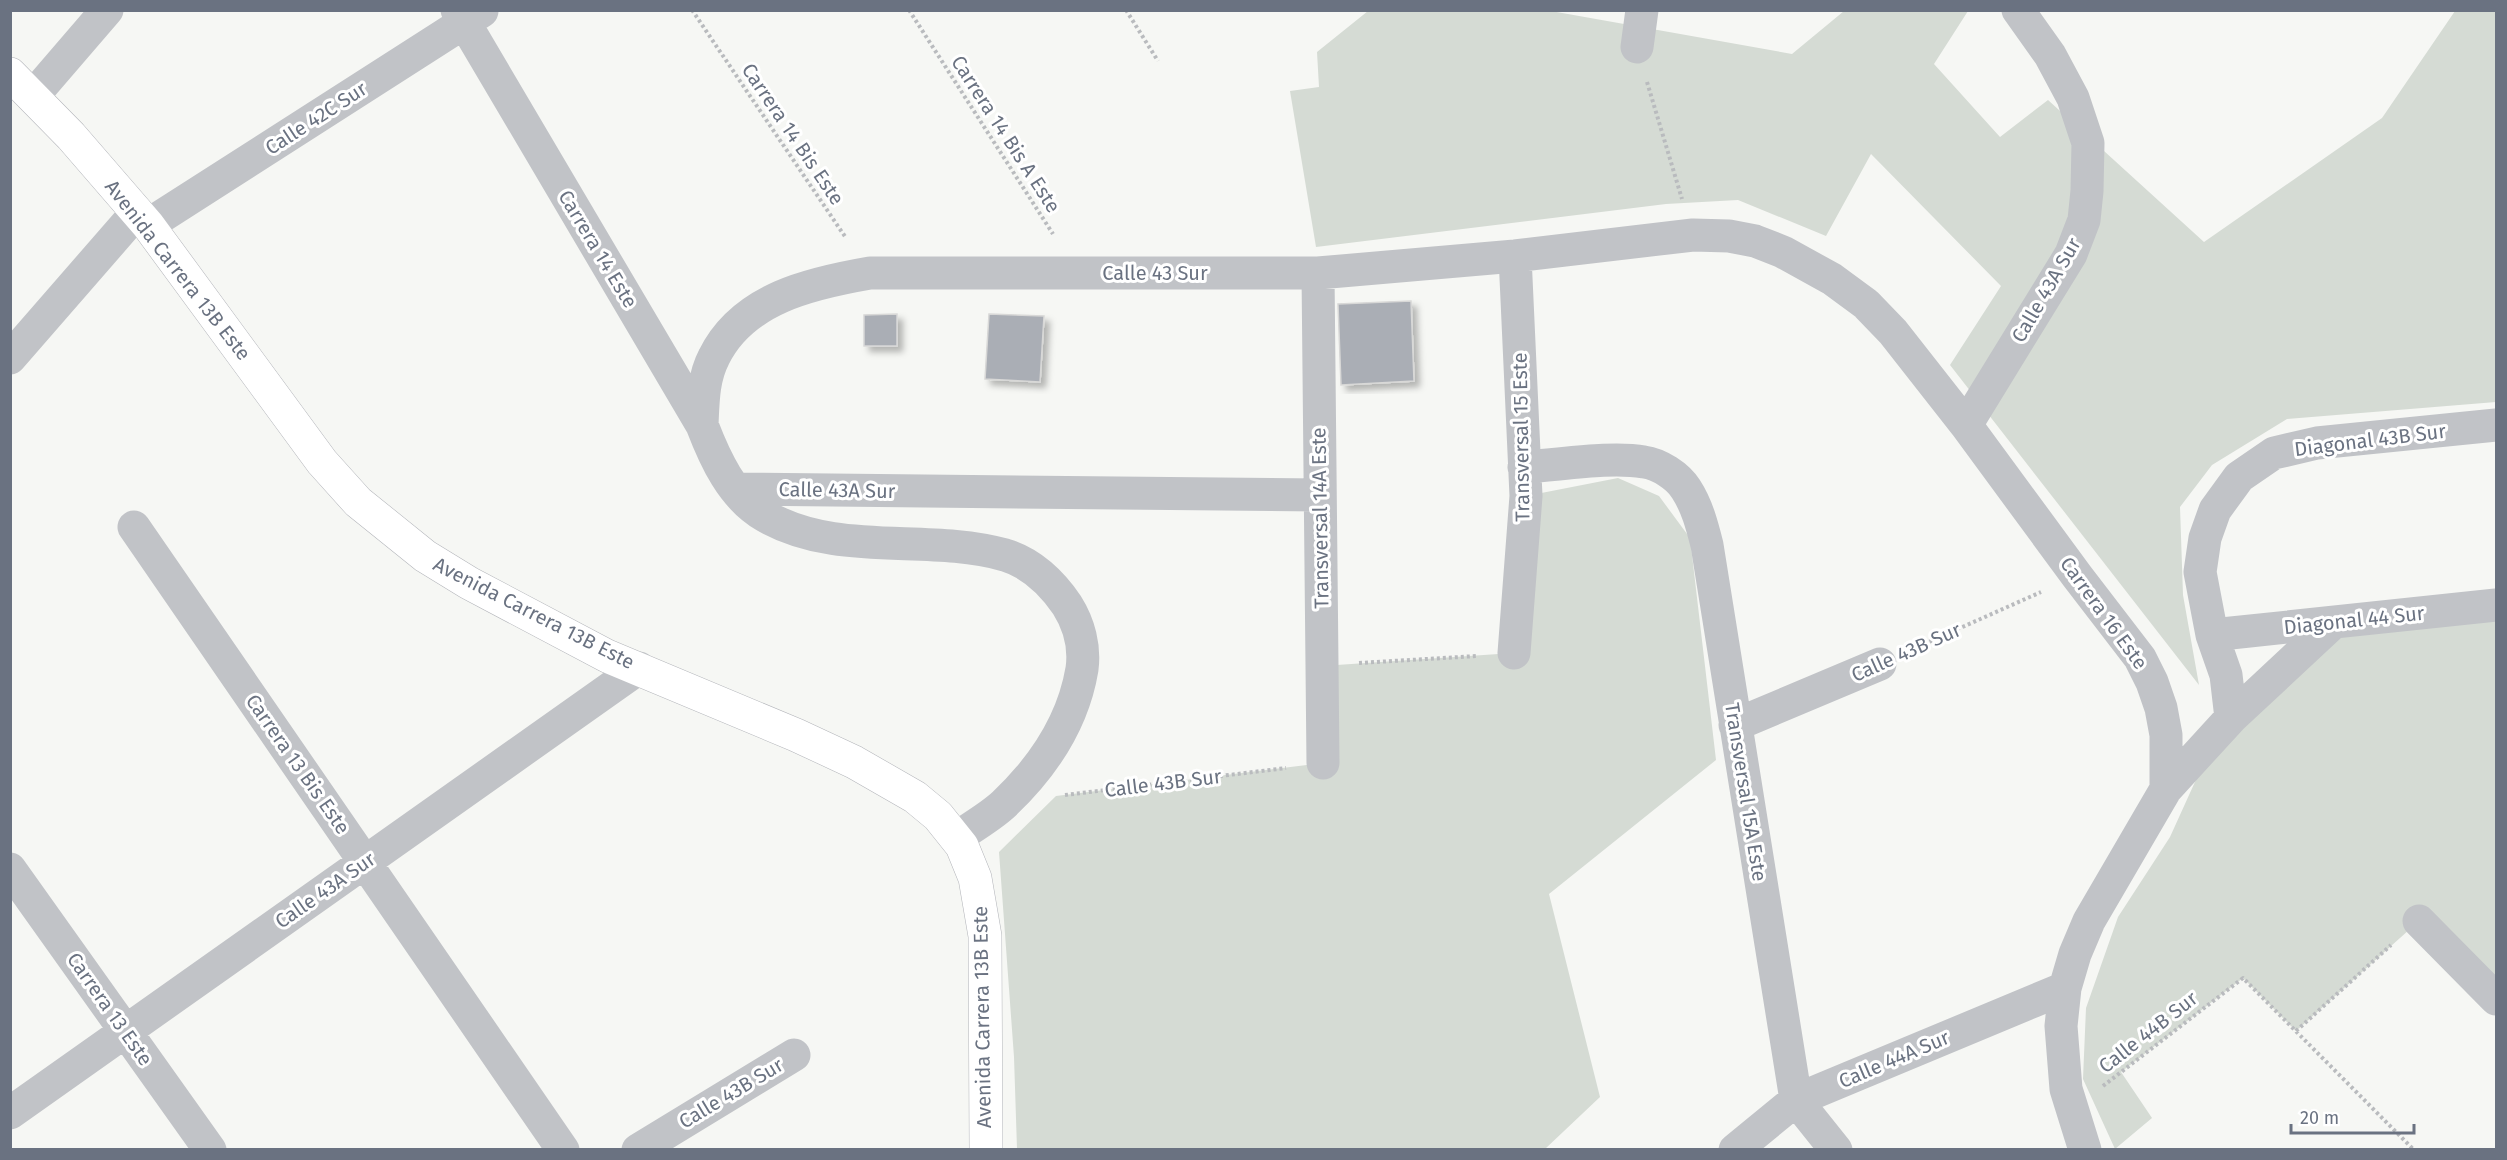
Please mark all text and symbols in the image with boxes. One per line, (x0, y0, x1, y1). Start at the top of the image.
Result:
street label: Carrera 14 Bis A Este (946, 51, 1066, 217)
street label: Carrera 14 Bis Este (737, 59, 849, 209)
street label: Calle 42C Sur (261, 76, 371, 160)
street label: Avenida Carrera 13B Este (100, 175, 256, 365)
street label: Carrera 14 Este (553, 186, 643, 312)
street label: Calle 43A Sur (2006, 233, 2086, 347)
street label: Calle 43 Sur (1102, 261, 1208, 285)
street label: Transversal 15 Este (1508, 352, 1534, 522)
street label: Diagonal 43B Sur (2293, 419, 2447, 461)
street label: Transversal 14A Este (1306, 427, 1334, 609)
street label: Calle 43A Sur (778, 477, 896, 503)
street label: Avenida Carrera 13B Este (430, 552, 638, 674)
street label: Carrera 16 Este (2055, 552, 2153, 674)
street label: Diagonal 44 Sur (2282, 601, 2426, 639)
street label: Calle 43B Sur (1847, 617, 1965, 687)
street label: Carrera 13 Bis Este (241, 690, 355, 838)
street label: Transversal 15A Este (1720, 701, 1772, 883)
street label: Calle 43B Sur (1103, 764, 1223, 802)
street label: Calle 43A Sur (270, 847, 380, 933)
street label: Avenida Carrera 13B Este (968, 906, 996, 1128)
street label: Carrera 13 Este (62, 948, 158, 1070)
street label: Calle 44B Sur (2094, 986, 2202, 1078)
street label: Calle 44A Sur (1835, 1025, 1953, 1093)
street label: Calle 43B Sur (674, 1052, 788, 1134)
scale bar (2291, 1097, 2414, 1135)
text: 20 m (2300, 1107, 2339, 1129)

